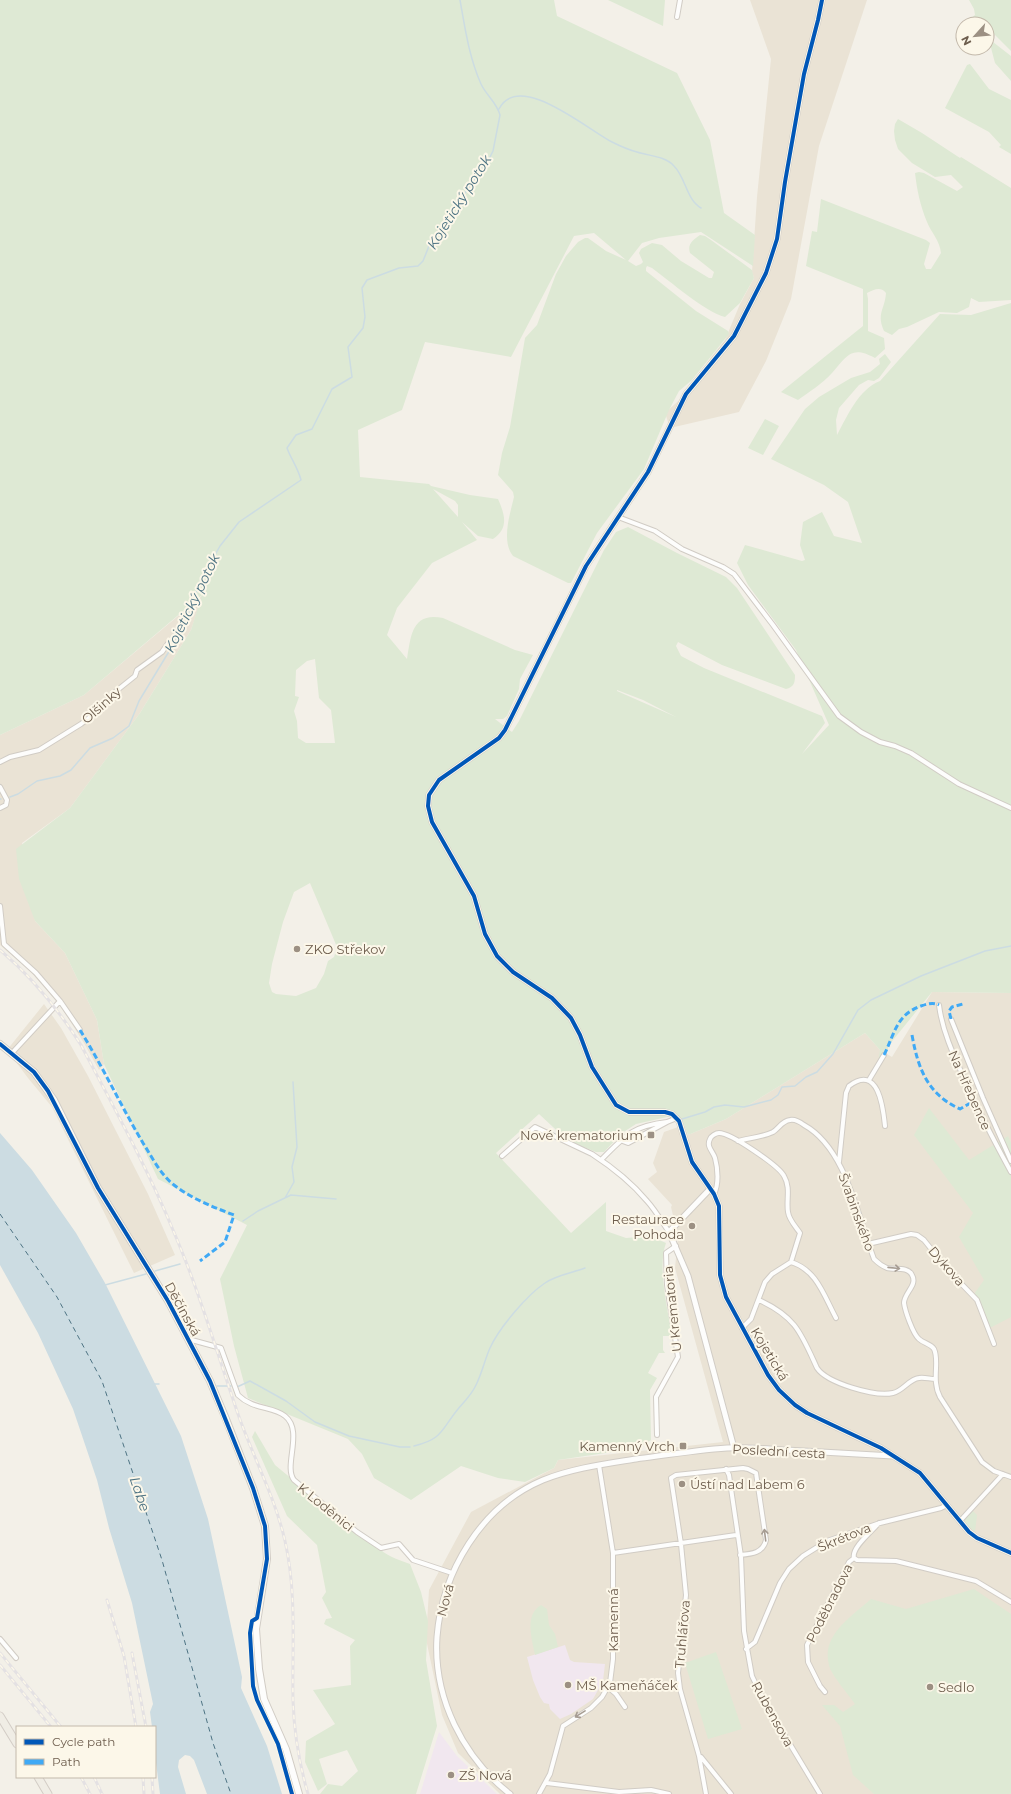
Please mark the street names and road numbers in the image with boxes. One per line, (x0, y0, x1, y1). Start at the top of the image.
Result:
street label: Olšinky (78, 683, 125, 727)
street label: Na Hřebence (945, 1048, 995, 1132)
street label: Švabinského (835, 1171, 879, 1253)
street label: Dykova (925, 1243, 969, 1289)
street label: U Krematoria (660, 1265, 684, 1353)
street label: Děčínská (162, 1279, 204, 1339)
street label: Kojetická (748, 1324, 792, 1384)
street label: Poslední cesta (732, 1441, 826, 1461)
street label: K Loděnici (295, 1479, 357, 1535)
street label: Škrétova (815, 1519, 873, 1555)
street label: Poděbradova (802, 1561, 856, 1645)
street label: Nová (433, 1582, 457, 1618)
street label: Kamenná (605, 1588, 621, 1652)
street label: Truhlářova (671, 1599, 693, 1669)
street label: Rubensova (748, 1678, 798, 1750)

